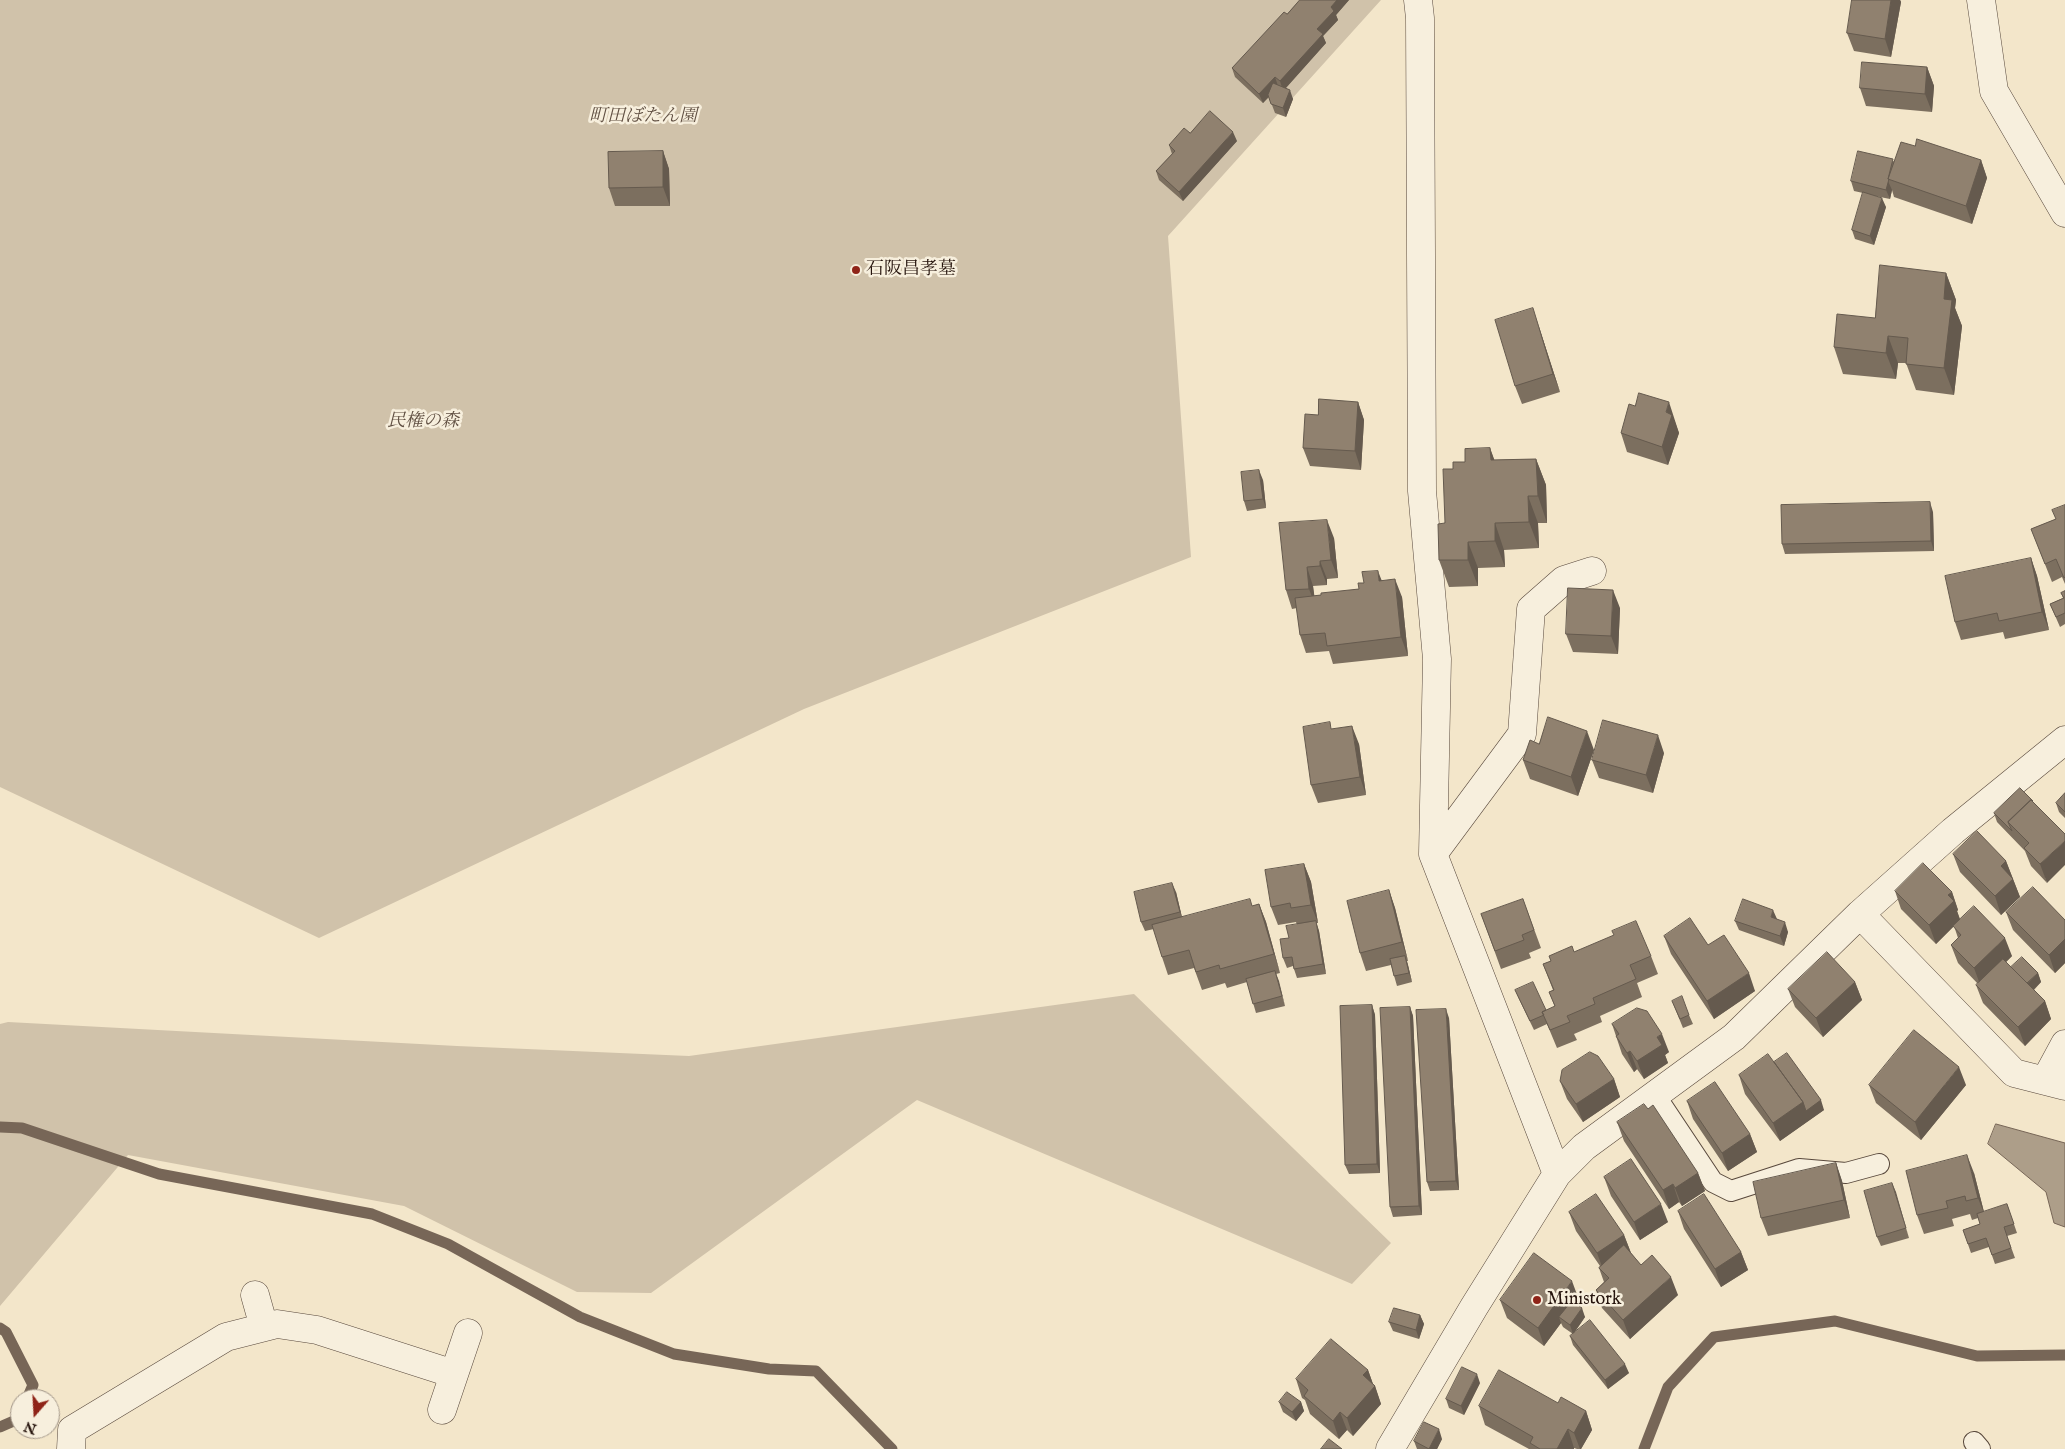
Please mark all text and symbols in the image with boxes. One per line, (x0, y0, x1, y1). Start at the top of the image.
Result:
park label: 町田ぼたん園 (589, 106, 697, 128)
place label: 石阪昌孝墓 (866, 259, 956, 281)
marker: 石阪昌孝墓 (850, 264, 862, 276)
park label: 民権の森 (387, 411, 459, 433)
place label: Ministork (1547, 1289, 1621, 1311)
marker: Ministork (1531, 1294, 1543, 1306)
north arrow (10, 1389, 60, 1439)
text: N (22, 1417, 39, 1438)

